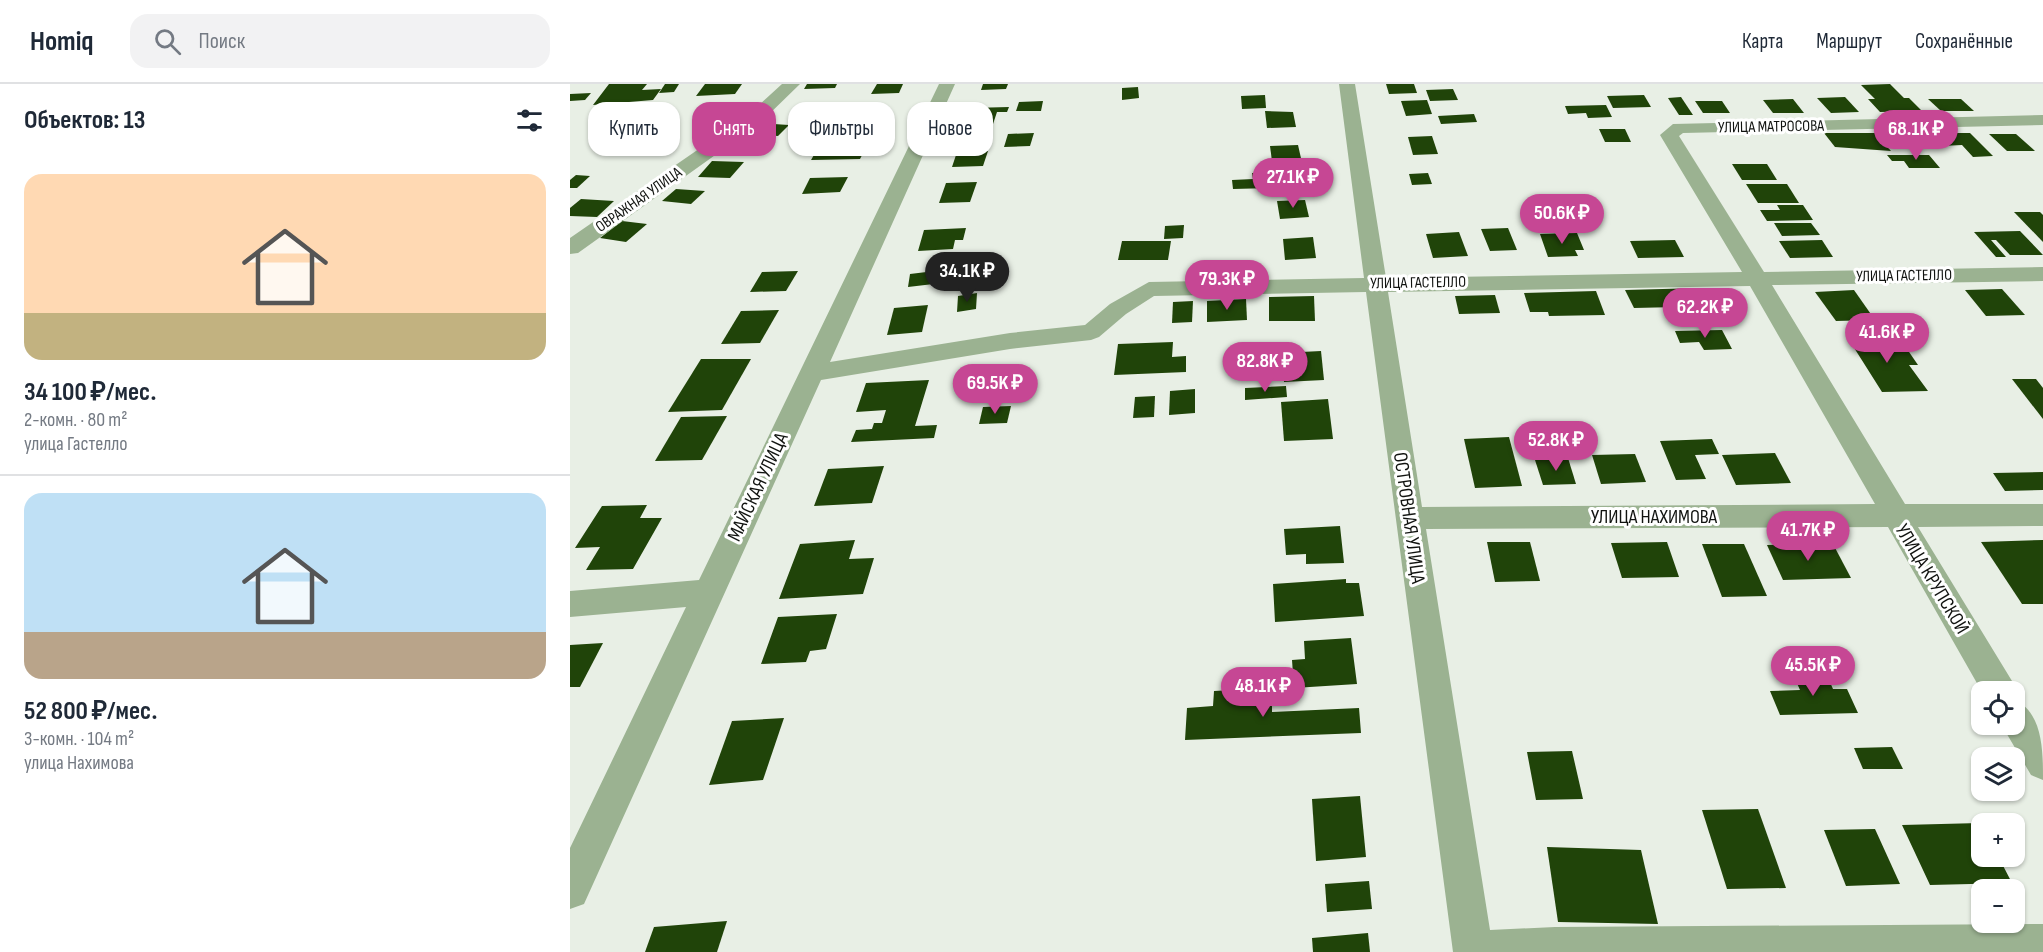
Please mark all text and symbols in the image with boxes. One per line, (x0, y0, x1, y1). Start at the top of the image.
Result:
search box (130, 14, 550, 68)
text: Homiq (30, 25, 94, 58)
icon: search (151, 25, 184, 58)
text: Поиск (199, 28, 245, 55)
text: Карта (1742, 29, 1783, 54)
text: Маршрут (1816, 29, 1882, 54)
text: Сохранённые (1915, 29, 2013, 54)
chip: Купить (588, 102, 680, 156)
chip: Снять (692, 102, 776, 156)
chip: Фильтры (788, 102, 895, 156)
chip: Новое (907, 102, 993, 156)
icon: filters (513, 104, 546, 137)
text: Объектов: 13 (24, 105, 145, 136)
pin: 68.1K ₽ (1861, 110, 1971, 161)
street label: УЛИЦА МАТРОСОВА (1718, 117, 1824, 137)
text: 68.1K ₽ (1888, 117, 1944, 141)
pin: 27.1K ₽ (1238, 158, 1348, 209)
street label: ОВРАЖНАЯ УЛИЦА (592, 163, 686, 237)
text: 27.1K ₽ (1266, 165, 1320, 189)
pin: 50.6K ₽ (1507, 194, 1617, 245)
text: 50.6K ₽ (1534, 201, 1590, 225)
icon: home (231, 213, 339, 321)
pin: 34.1K ₽ (912, 252, 1022, 303)
text: 34.1K ₽ (939, 259, 995, 283)
pin: 79.3K ₽ (1172, 260, 1282, 311)
street label: УЛИЦА ГАСТЕЛЛО (1856, 266, 1952, 286)
text: 79.3K ₽ (1199, 267, 1255, 291)
street label: УЛИЦА ГАСТЕЛЛО (1370, 273, 1466, 293)
pin: 62.2K ₽ (1650, 288, 1760, 339)
text: 62.2K ₽ (1677, 295, 1733, 319)
pin: 41.6K ₽ (1832, 313, 1942, 364)
text: 41.6K ₽ (1859, 320, 1915, 344)
pin: 82.8K ₽ (1210, 342, 1320, 393)
text: 82.8K ₽ (1237, 349, 1293, 373)
pin: 69.5K ₽ (940, 364, 1050, 415)
text: 69.5K ₽ (967, 371, 1023, 395)
text: 34 100 ₽/мес. (24, 377, 156, 408)
text: 2-комн. · 80 m² (24, 408, 127, 432)
pin: 52.8K ₽ (1501, 421, 1611, 472)
text: 52.8K ₽ (1528, 428, 1584, 452)
street label: МАЙСКАЯ УЛИЦА (722, 429, 794, 545)
text: улица Гастелло (24, 432, 128, 456)
street label: ОСТРОВНАЯ УЛИЦА (1388, 451, 1430, 586)
street label: УЛИЦА НАХИМОВА (1591, 505, 1718, 529)
pin: 41.7K ₽ (1753, 511, 1863, 562)
text: 41.7K ₽ (1781, 518, 1835, 542)
street label: УЛИЦА КРУПСКОЙ (1890, 520, 1974, 638)
icon: home (231, 532, 339, 640)
pin: 45.5K ₽ (1758, 646, 1868, 697)
text: 45.5K ₽ (1785, 653, 1841, 677)
pin: 48.1K ₽ (1208, 667, 1318, 718)
text: 48.1K ₽ (1235, 674, 1291, 698)
map controls (1971, 681, 2025, 933)
button: locate (1971, 681, 2025, 735)
text: 52 800 ₽/мес. (24, 696, 157, 727)
text: 3-комн. · 104 m² (24, 727, 134, 751)
button: layers (1971, 747, 2025, 801)
text: улица Нахимова (24, 751, 134, 775)
button: + (1971, 813, 2025, 867)
button: − (1971, 879, 2025, 933)

